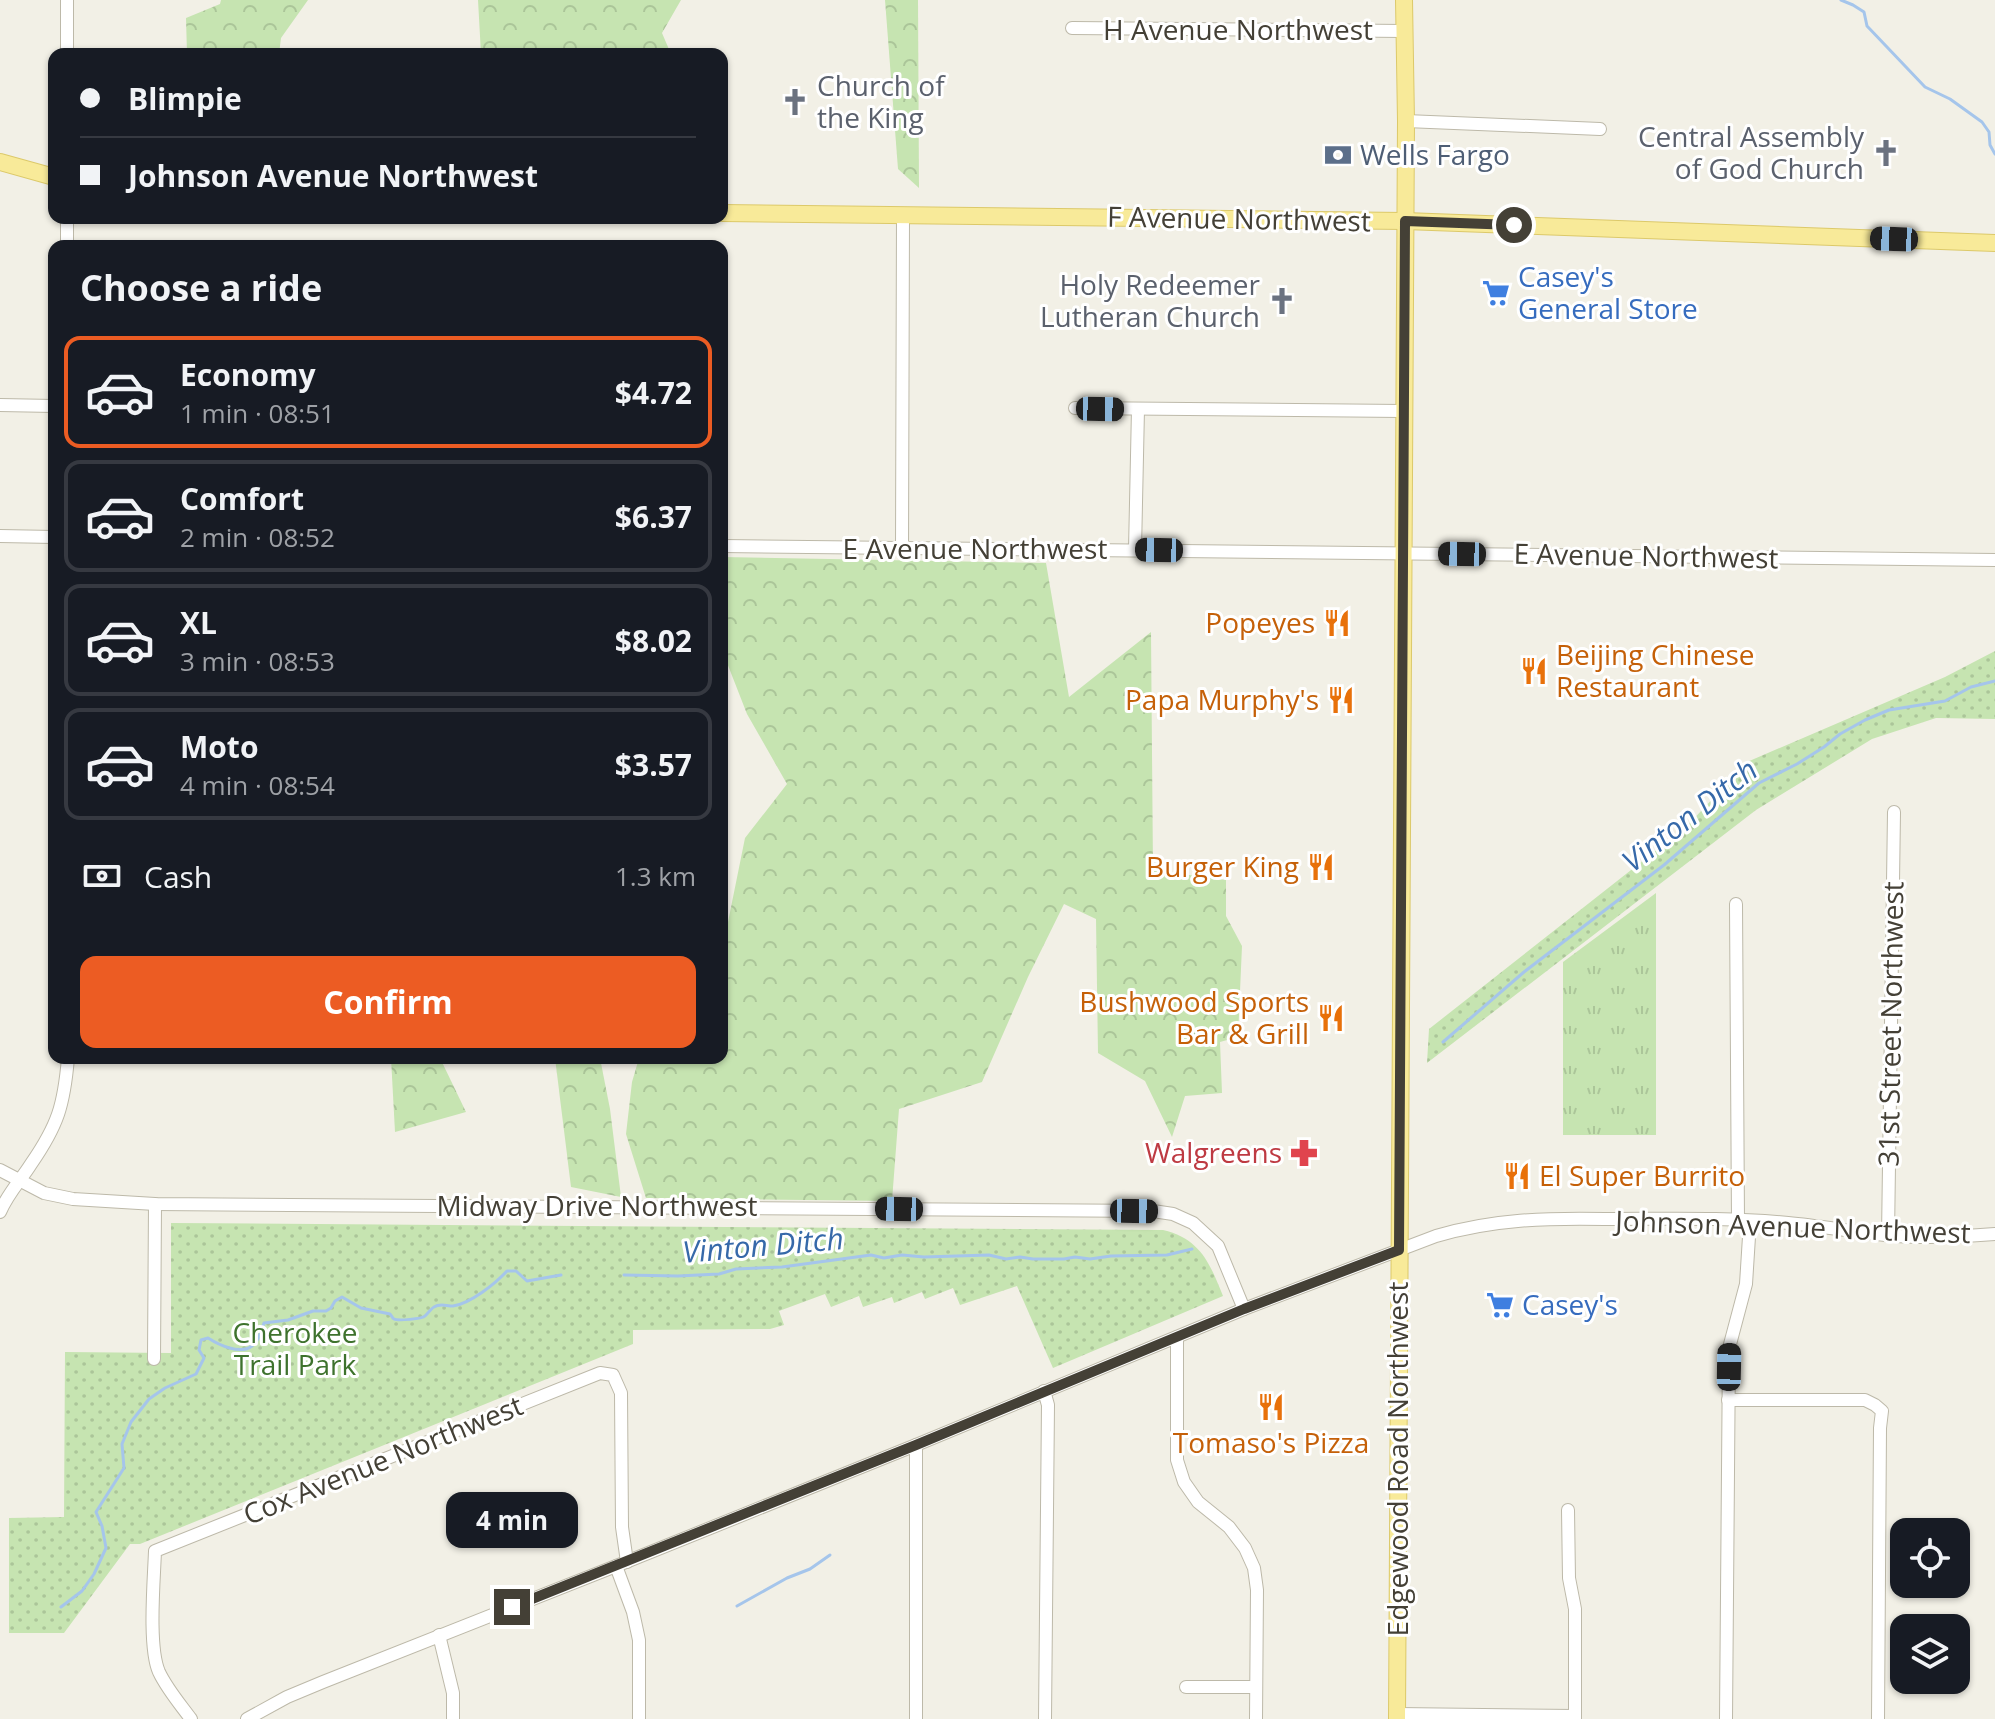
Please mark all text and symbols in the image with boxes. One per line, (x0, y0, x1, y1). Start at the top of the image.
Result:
street label: H Avenue Northwest (1103, 10, 1373, 48)
place label: Church of the King (817, 66, 946, 136)
text: Blimpie (128, 78, 242, 119)
church icon: Church of the King (780, 87, 810, 117)
place label: Central Assembly of God Church (1638, 117, 1865, 187)
place label: Wells Fargo (1360, 135, 1510, 173)
church icon: Central Assembly of God Church (1871, 138, 1901, 168)
bank icon: Wells Fargo (1323, 140, 1353, 170)
text: Johnson Avenue Northwest (128, 155, 538, 196)
street label: F Avenue Northwest (1107, 197, 1371, 239)
route start (1496, 207, 1532, 243)
car (1870, 226, 1918, 252)
place label: Casey's General Store (1518, 257, 1698, 327)
text: Choose a ride (80, 263, 322, 312)
place label: Holy Redeemer Lutheran Church (1040, 265, 1261, 335)
supermarket icon: Casey's General Store (1481, 278, 1511, 308)
church icon: Holy Redeemer Lutheran Church (1267, 286, 1297, 316)
text: Economy (180, 354, 316, 395)
icon: car (84, 356, 156, 428)
text: $4.72 (615, 372, 692, 413)
text: 1 min · 08:51 (180, 395, 335, 431)
car (1076, 397, 1124, 421)
text: Comfort (180, 478, 304, 519)
icon: car (84, 480, 156, 552)
text: $6.37 (615, 496, 692, 537)
text: 2 min · 08:52 (180, 519, 335, 555)
street label: E Avenue Northwest (843, 529, 1107, 567)
street label: E Avenue Northwest (1513, 534, 1779, 576)
car (1135, 538, 1183, 562)
car (1438, 542, 1486, 566)
text: XL (180, 602, 217, 643)
place label: Popeyes (1205, 603, 1315, 641)
icon: car (84, 604, 156, 676)
restaurant icon: Popeyes (1322, 608, 1352, 638)
text: $8.02 (615, 620, 692, 661)
place label: Beijing Chinese Restaurant (1556, 635, 1755, 705)
text: 3 min · 08:53 (180, 643, 335, 679)
restaurant icon: Beijing Chinese Restaurant (1519, 656, 1549, 686)
place label: Papa Murphy's (1125, 680, 1319, 718)
restaurant icon: Papa Murphy's (1326, 685, 1356, 715)
text: Moto (180, 726, 258, 767)
icon: car (84, 728, 156, 800)
text: $3.57 (615, 744, 692, 785)
water label: Vinton Ditch (1613, 749, 1765, 881)
text: 4 min · 08:54 (180, 767, 335, 803)
place label: Burger King (1146, 847, 1299, 885)
restaurant icon: Burger King (1306, 852, 1336, 882)
icon: cash (80, 854, 124, 898)
text: Cash (144, 856, 212, 897)
text: 1.3 km (615, 858, 696, 894)
street label: 31st Street Northwest (1869, 881, 1911, 1167)
button: Confirm (80, 956, 696, 1048)
place label: Bushwood Sports Bar & Grill (1079, 982, 1309, 1052)
restaurant icon: Bushwood Sports Bar & Grill (1316, 1003, 1346, 1033)
place label: Walgreens (1145, 1133, 1282, 1171)
pharmacy icon: Walgreens (1289, 1138, 1319, 1168)
place label: El Super Burrito (1539, 1156, 1745, 1194)
restaurant icon: El Super Burrito (1502, 1161, 1532, 1191)
street label: Midway Drive Northwest (436, 1186, 758, 1224)
car (875, 1197, 923, 1221)
car (1110, 1199, 1158, 1223)
street label: Johnson Avenue Northwest (1612, 1201, 1971, 1251)
water label: Vinton Ditch (681, 1217, 845, 1272)
street label: Edgewood Road Northwest (1378, 1282, 1416, 1636)
place label: Casey's (1522, 1285, 1618, 1323)
supermarket icon: Casey's (1485, 1290, 1515, 1320)
park label: Cherokee Trail Park (233, 1313, 357, 1383)
car (1717, 1343, 1741, 1391)
street label: Cox Avenue Northwest (237, 1386, 528, 1533)
restaurant icon: Tomaso's Pizza (1256, 1392, 1286, 1422)
place label: Tomaso's Pizza (1173, 1423, 1369, 1461)
callout: 4 min (446, 1491, 578, 1547)
text: 4 min (476, 1502, 548, 1538)
map controls (1890, 1518, 1970, 1694)
button: locate (1890, 1518, 1970, 1598)
route end (494, 1589, 530, 1625)
button: layers (1890, 1614, 1970, 1694)

